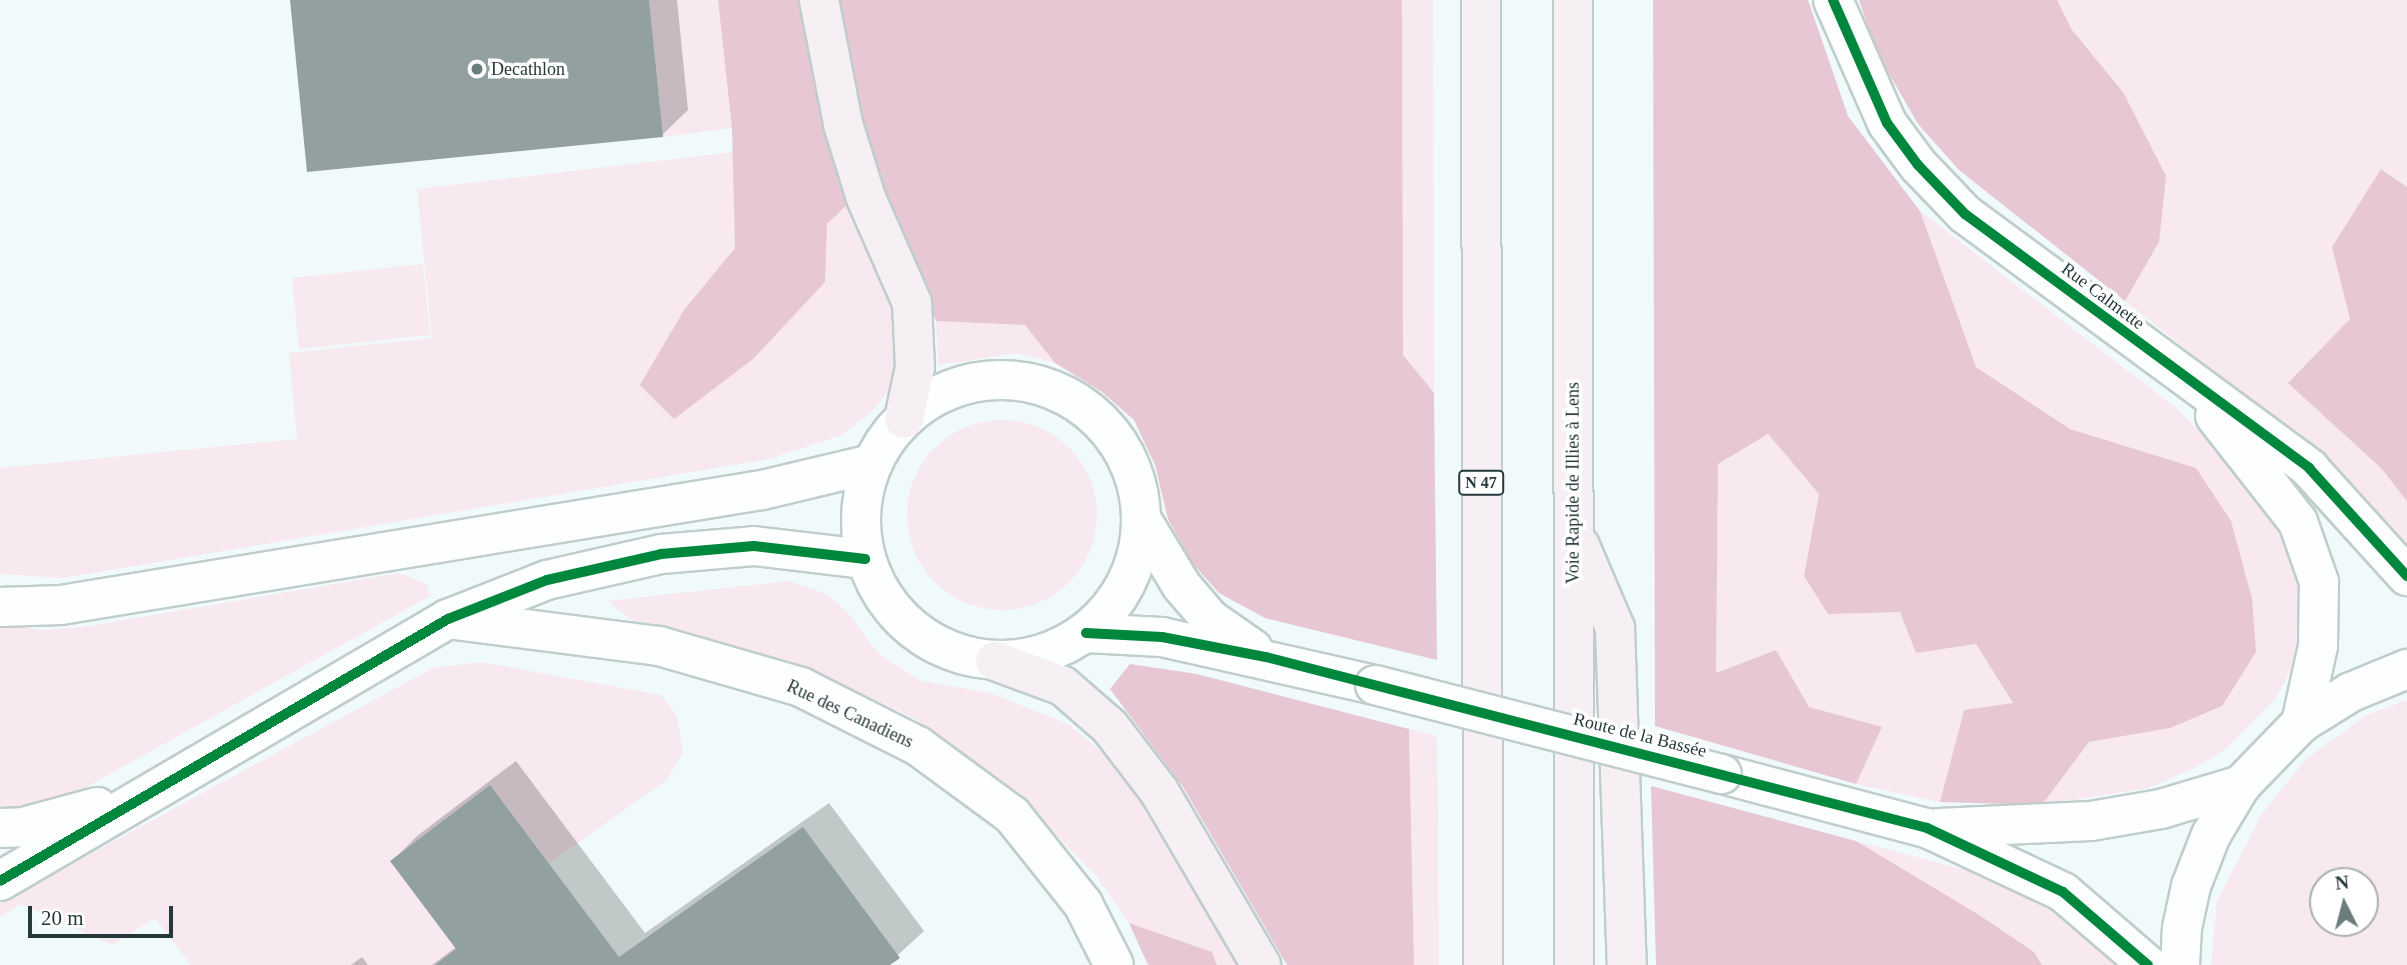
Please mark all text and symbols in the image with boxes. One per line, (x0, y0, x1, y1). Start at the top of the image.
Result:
place label: Decathlon (491, 58, 565, 80)
marker: Decathlon (469, 61, 485, 77)
street label: Rue Calmette (2057, 258, 2149, 334)
street label: Voie Rapide de Illies à Lens (1562, 382, 1584, 584)
road number: N 47 (1456, 470, 1506, 496)
street label: Rue des Canadiens (783, 675, 917, 753)
street label: Route de la Bassée (1571, 708, 1709, 762)
north arrow (2309, 867, 2379, 937)
text: N (2334, 871, 2350, 894)
scale bar (32, 892, 177, 936)
text: 20 m (41, 906, 84, 930)

